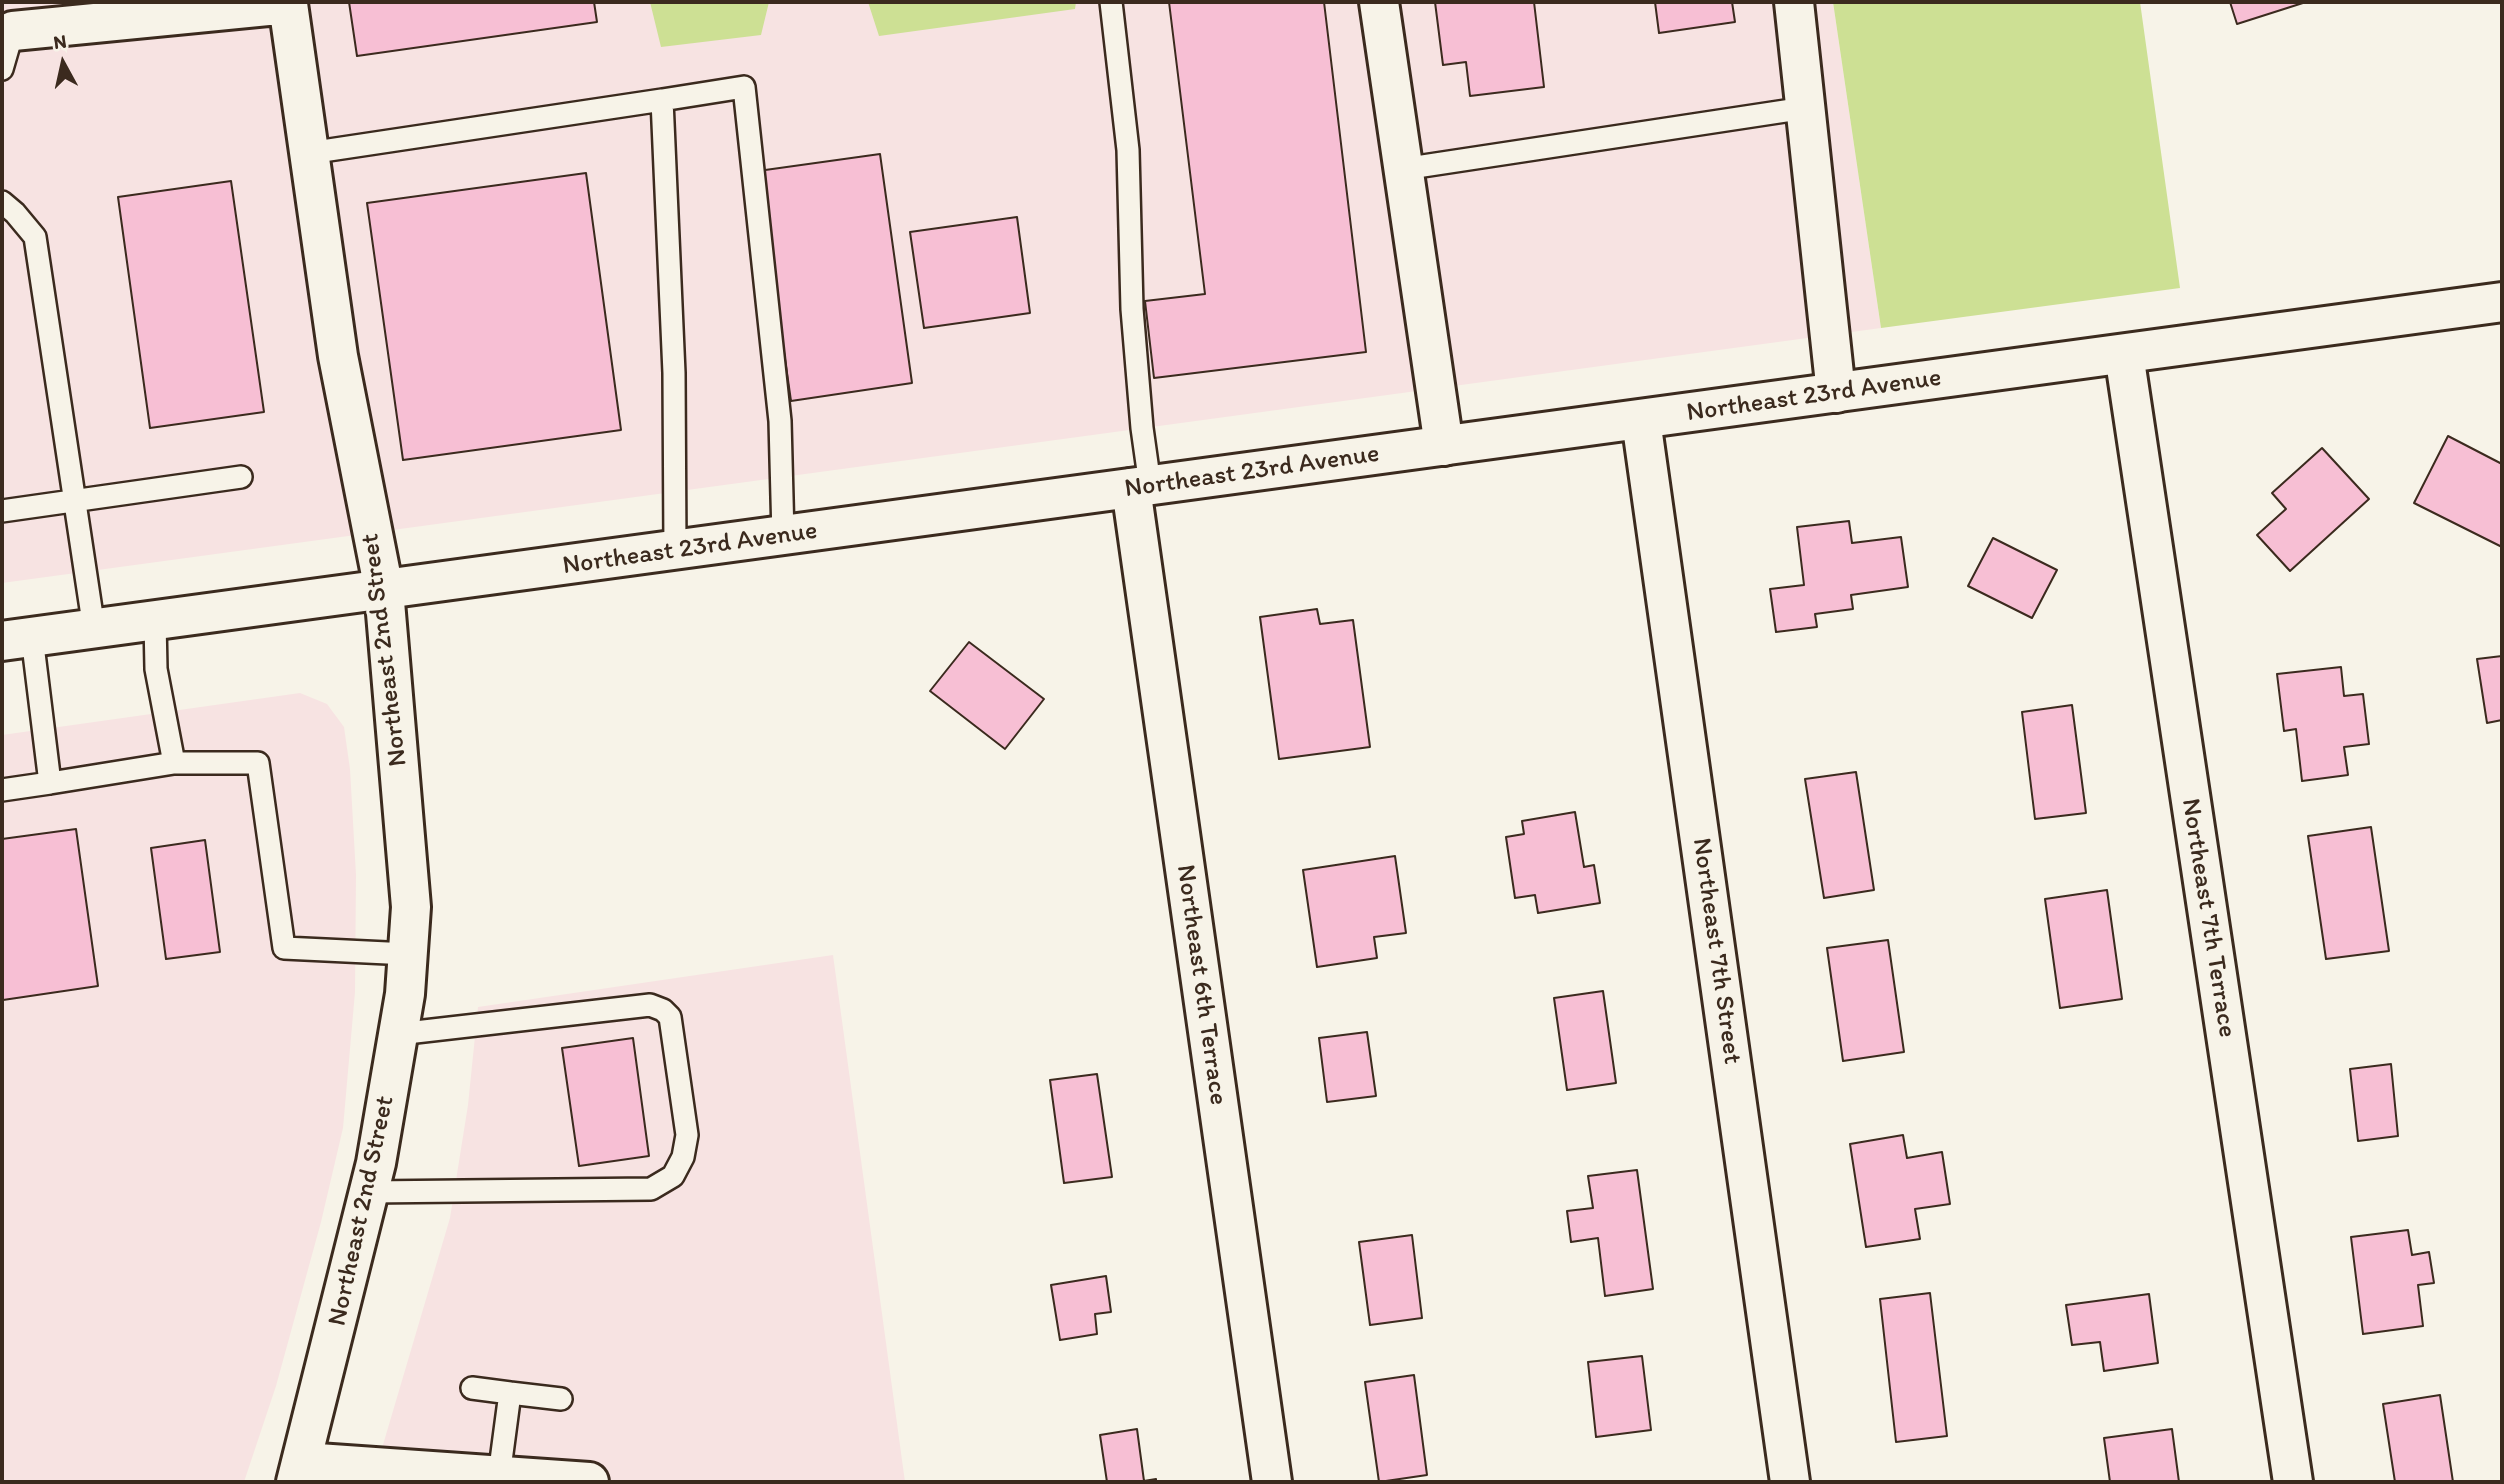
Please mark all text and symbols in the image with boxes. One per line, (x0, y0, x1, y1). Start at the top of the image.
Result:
north arrow (28, 28, 98, 98)
text: N (52, 29, 68, 54)
street label: Northeast 23rd Avenue (1685, 363, 1943, 429)
street label: Northeast 23rd Avenue (1123, 439, 1381, 505)
street label: Northeast 23rd Avenue (561, 516, 819, 582)
street label: Northeast 2nd Street (355, 532, 415, 768)
street label: Northeast 7th Terrace (2174, 796, 2242, 1040)
street label: Northeast 7th Street (1685, 836, 1747, 1066)
street label: Northeast 6th Terrace (1169, 863, 1233, 1107)
street label: Northeast 2nd Street (322, 1093, 402, 1329)

